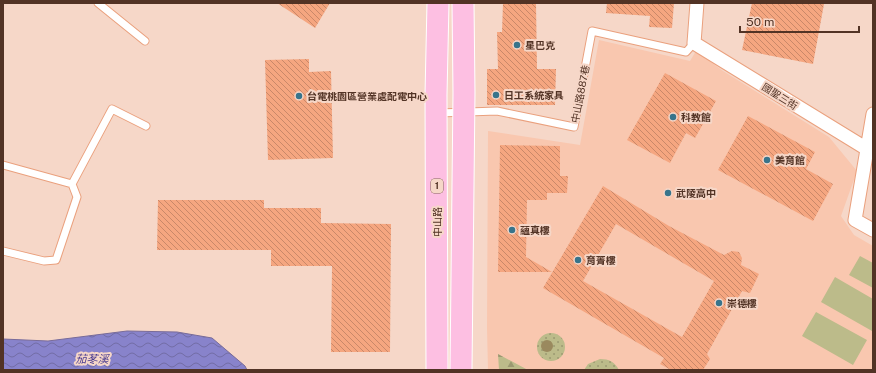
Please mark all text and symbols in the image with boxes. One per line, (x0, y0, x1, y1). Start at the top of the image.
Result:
scale bar (740, 8, 859, 34)
text: 50 m (746, 15, 774, 29)
place label: 星巴克 (525, 39, 555, 51)
marker: 星巴克 (512, 40, 522, 50)
street label: 中山路887巷 (569, 64, 591, 124)
street label: 國聖三街 (760, 80, 800, 112)
place label: 日工系統家具 (504, 89, 564, 101)
place label: 台電桃園區營業處配電中心 (307, 90, 427, 102)
marker: 日工系統家具 (491, 90, 501, 100)
marker: 台電桃園區營業處配電中心 (294, 91, 304, 101)
place label: 科教館 (681, 111, 711, 123)
marker: 科教館 (668, 112, 678, 122)
place label: 美育館 (775, 154, 805, 166)
marker: 美育館 (762, 155, 772, 165)
road number: 1 (431, 179, 443, 193)
place label: 武陵高中 (676, 187, 716, 199)
marker: 武陵高中 (663, 188, 673, 198)
street label: 中山路 (431, 207, 443, 237)
place label: 蘊真樓 (520, 224, 550, 236)
marker: 蘊真樓 (507, 225, 517, 235)
place label: 育菁樓 (586, 254, 616, 266)
marker: 育菁樓 (573, 255, 583, 265)
place label: 崇德樓 (727, 297, 757, 309)
marker: 崇德樓 (714, 298, 724, 308)
water label: 茄苳溪 (75, 353, 111, 365)

